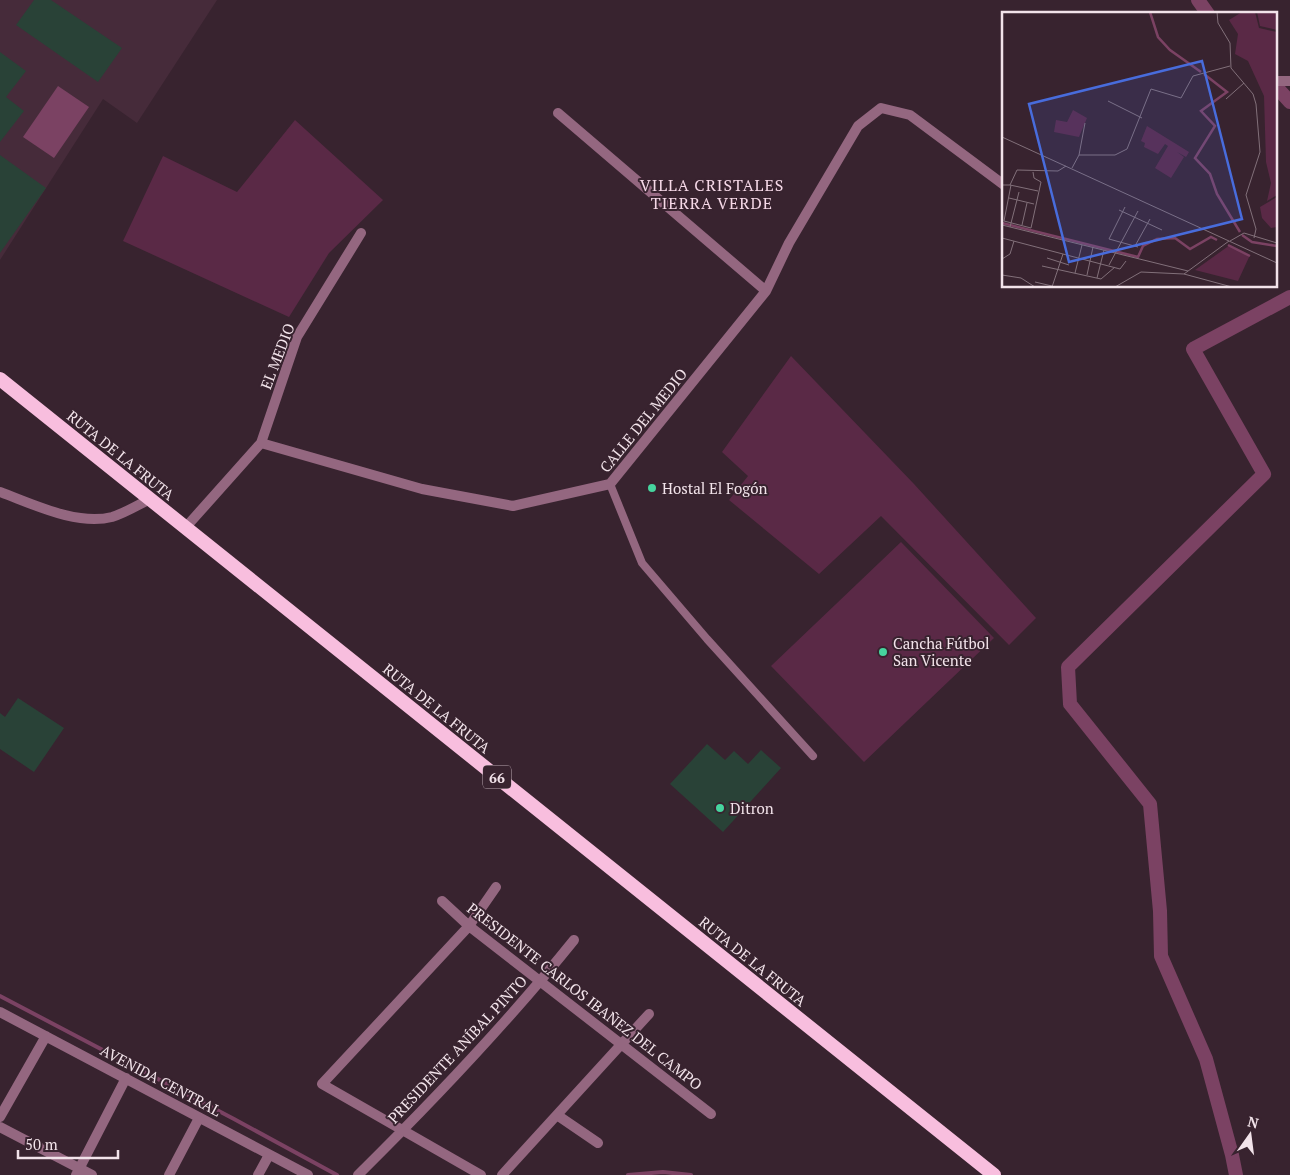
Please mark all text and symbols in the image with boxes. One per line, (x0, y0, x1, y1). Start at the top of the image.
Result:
inset map (1002, 12, 1278, 288)
district label: VILLA CRISTALES TIERRA VERDE (640, 174, 784, 214)
street label: EL MEDIO (255, 320, 299, 392)
street label: CALLE DEL MEDIO (595, 364, 691, 476)
street label: RUTA DE LA FRUTA (63, 406, 179, 505)
place label: Hostal El Fogón (662, 478, 768, 498)
marker: Hostal El Fogón (646, 482, 658, 494)
place label: Cancha Fútbol San Vicente (893, 633, 989, 670)
marker: Cancha Fútbol San Vicente (877, 646, 889, 658)
street label: RUTA DE LA FRUTA (379, 659, 495, 758)
road number: 66 (483, 766, 511, 789)
place label: Ditron (730, 798, 774, 818)
marker: Ditron (714, 802, 726, 814)
street label: PRESIDENTE CARLOS IBAÑEZ DEL CAMPO (463, 898, 707, 1094)
street label: RUTA DE LA FRUTA (695, 912, 811, 1011)
street label: PRESIDENTE ANÍBAL PINTO (383, 971, 531, 1127)
street label: AVENIDA CENTRAL (97, 1040, 225, 1120)
north arrow (1225, 1110, 1275, 1160)
text: N (1246, 1111, 1261, 1132)
scale bar (18, 1128, 118, 1160)
text: 50 m (25, 1134, 58, 1154)

